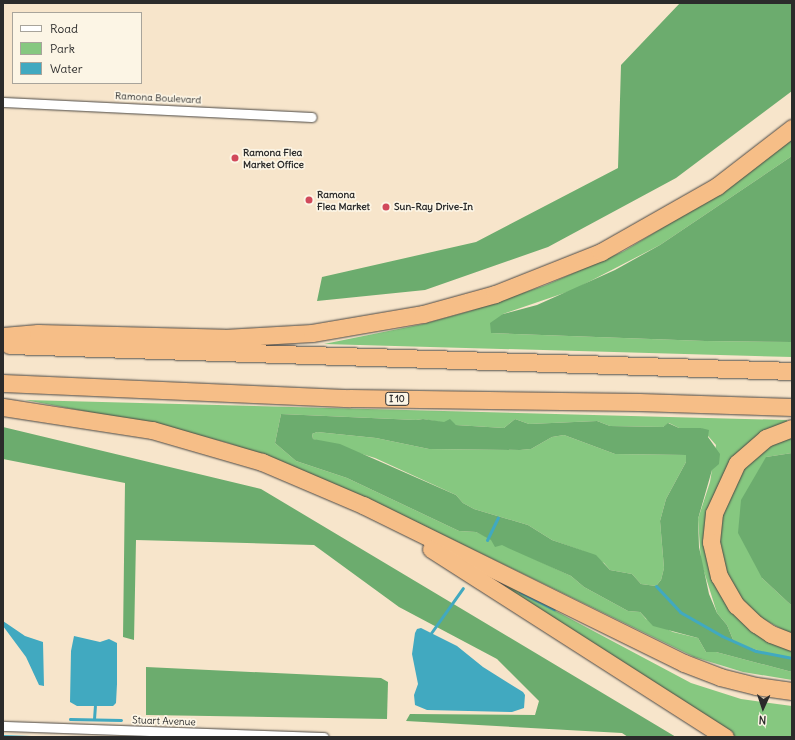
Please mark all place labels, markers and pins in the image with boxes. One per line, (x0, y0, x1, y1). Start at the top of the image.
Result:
place label: Ramona Flea Market Office (243, 146, 304, 170)
marker: Ramona Flea Market Office (230, 153, 240, 163)
place label: Ramona Flea Market (317, 188, 370, 212)
marker: Ramona Flea Market (304, 195, 314, 205)
place label: Sun-Ray Drive-In (394, 201, 473, 213)
marker: Sun-Ray Drive-In (381, 202, 391, 212)

